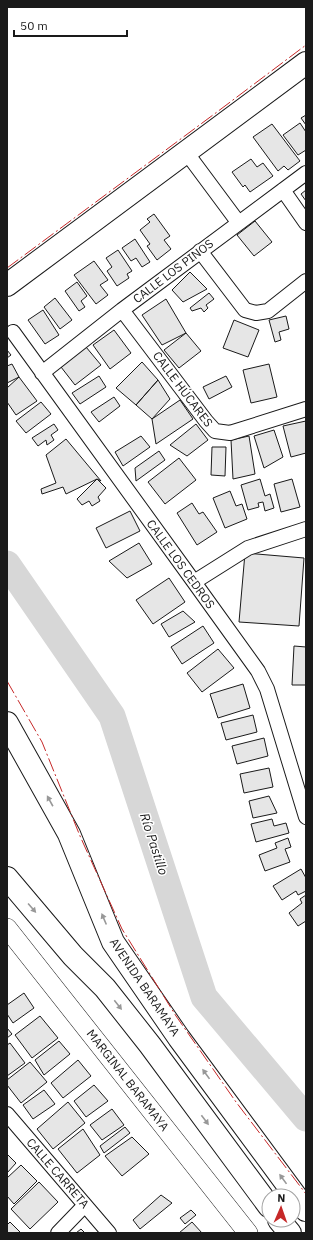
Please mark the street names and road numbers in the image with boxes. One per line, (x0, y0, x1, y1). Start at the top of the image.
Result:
street label: CALLE LOS PINOS (130, 236, 216, 306)
street label: CALLE HÚCARES (150, 348, 216, 430)
street label: CALLE LOS CEDROS (144, 517, 218, 611)
street label: AVENIDA BARAMAYA (107, 935, 184, 1039)
street label: MARGINAL BARAMAYA (84, 1026, 173, 1134)
street label: CALLE CARRETA (23, 1135, 93, 1211)

